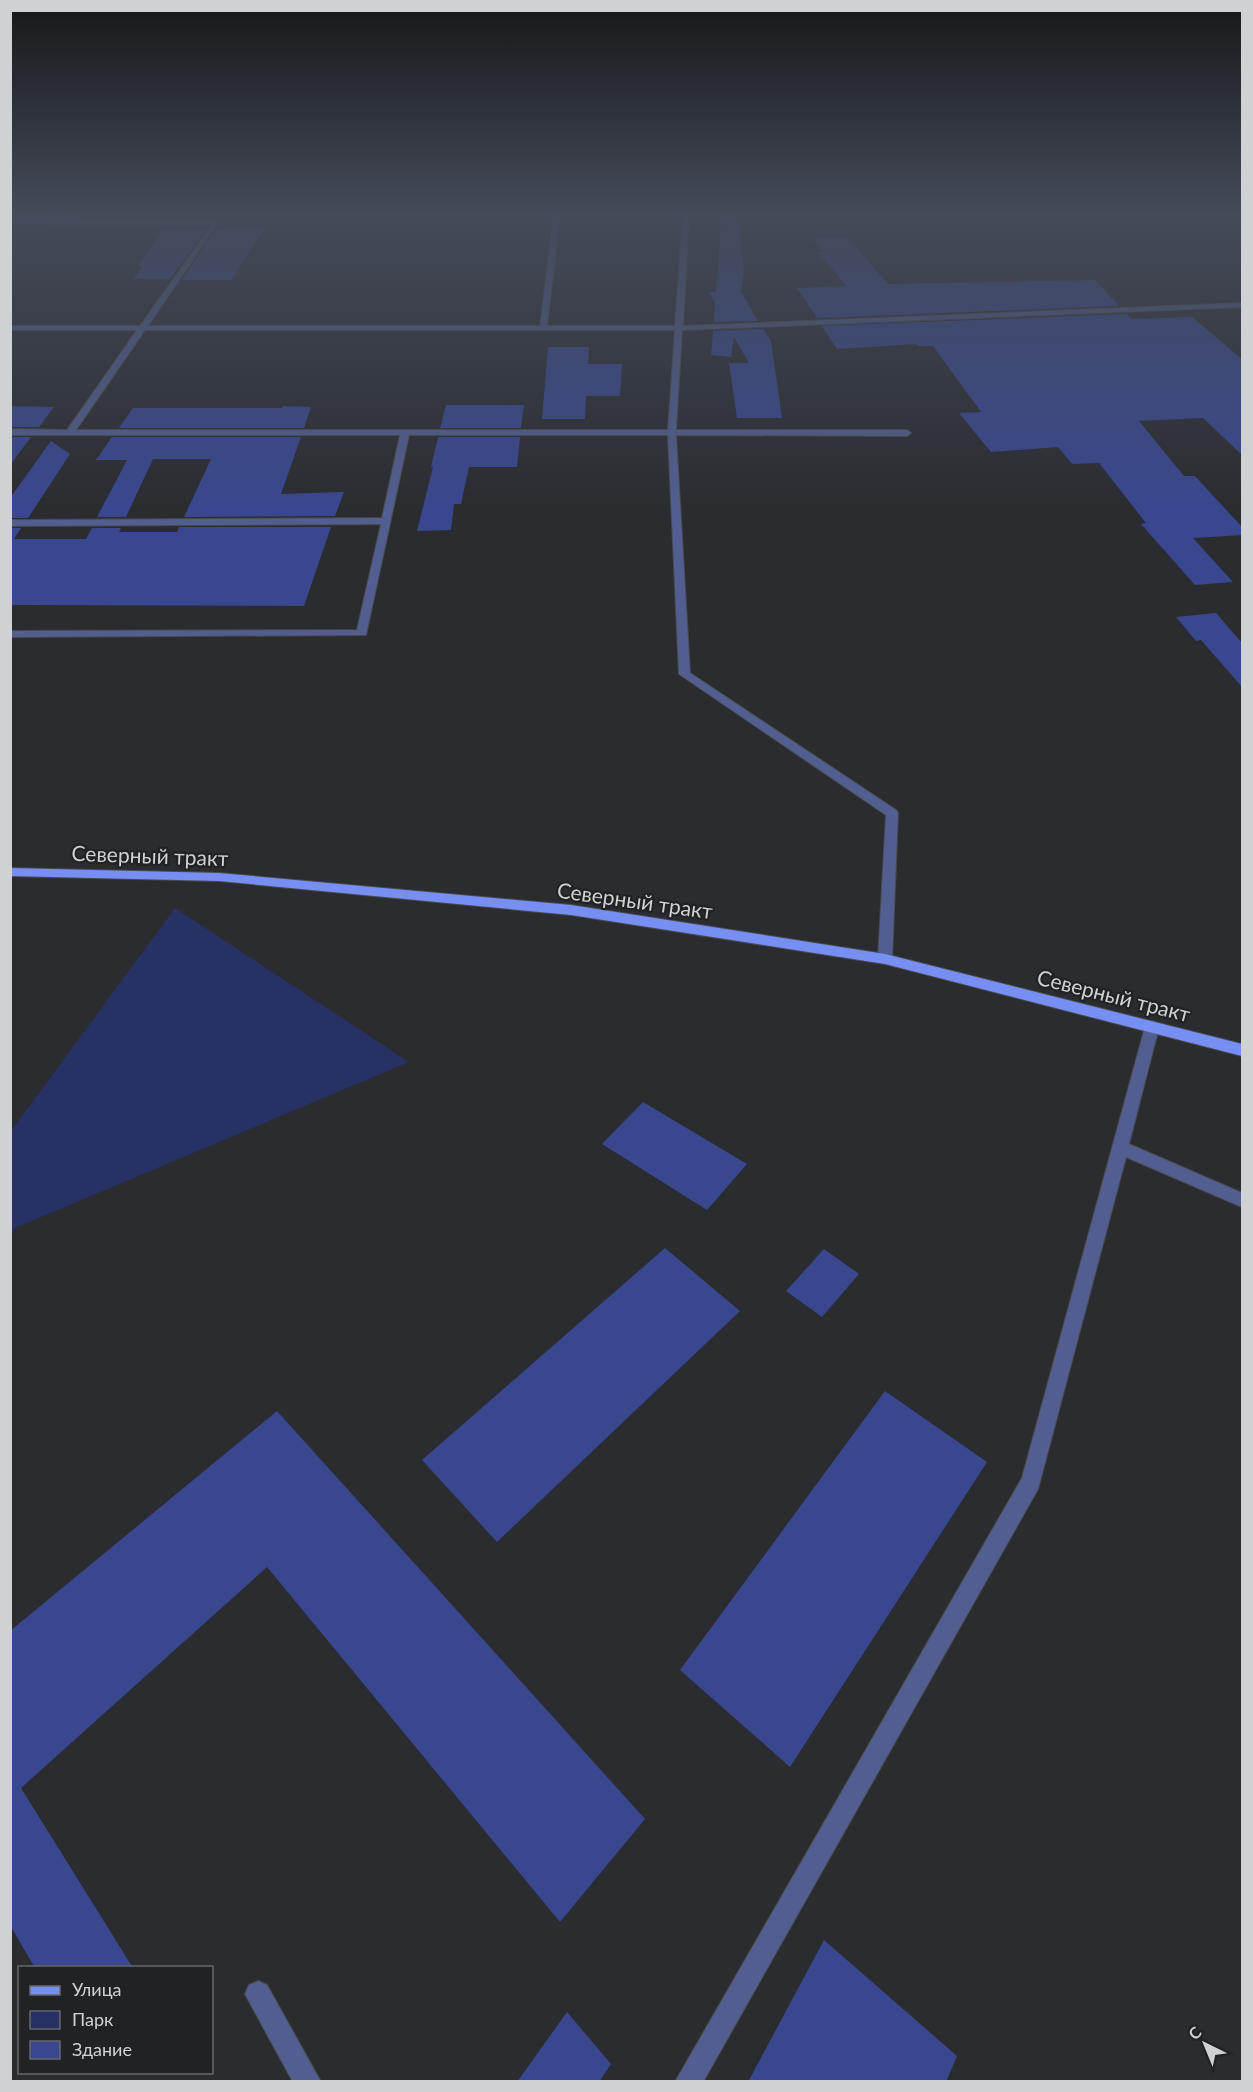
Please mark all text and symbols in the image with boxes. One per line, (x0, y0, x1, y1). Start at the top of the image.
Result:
street label: Северный тракт (71, 840, 229, 870)
street label: Северный тракт (556, 877, 715, 923)
street label: Северный тракт (1035, 964, 1194, 1026)
legend (18, 1966, 213, 2074)
text: Улица (72, 1978, 122, 2000)
text: Парк (72, 2008, 114, 2030)
north arrow (1175, 2014, 1235, 2074)
text: С (1184, 2022, 1205, 2043)
text: Здание (72, 2038, 132, 2060)

